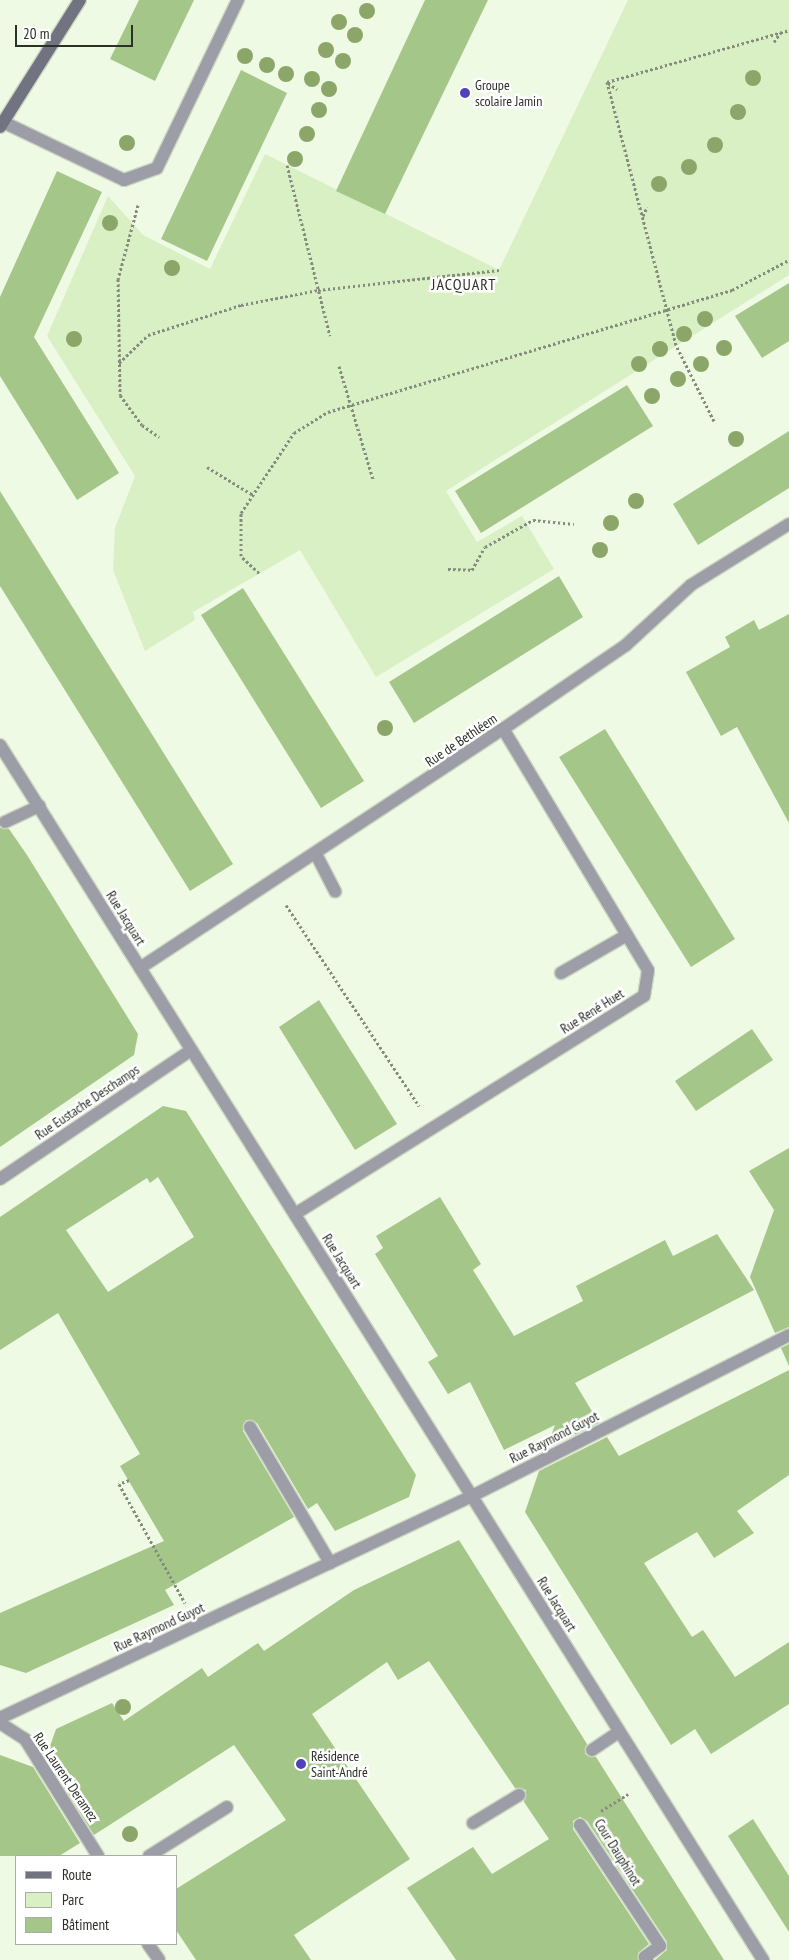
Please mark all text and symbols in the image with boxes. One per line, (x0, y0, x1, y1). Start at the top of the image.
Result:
scale bar (18, 15, 135, 47)
text: 20 m (23, 24, 49, 43)
place label: Groupe scolaire Jamin (475, 77, 542, 110)
marker: Groupe scolaire Jamin (459, 87, 471, 99)
district label: JACQUART (431, 274, 497, 294)
street label: Rue de Bethléem (422, 710, 500, 770)
street label: Rue Jacquart (103, 888, 149, 948)
street label: Rue René Huet (557, 985, 627, 1037)
street label: Rue Eustache Deschamps (32, 1061, 142, 1143)
street label: Rue Jacquart (319, 1231, 365, 1291)
street label: Rue Raymond Guyot (507, 1407, 601, 1467)
street label: Rue Jacquart (534, 1574, 580, 1634)
street label: Rue Raymond Guyot (111, 1599, 207, 1655)
street label: Rue Laurent Deramez (30, 1729, 102, 1825)
place label: Résidence Saint-André (311, 1748, 368, 1780)
marker: Résidence Saint-André (295, 1758, 307, 1770)
street label: Cour Dauphinot (591, 1816, 645, 1888)
legend (15, 1855, 178, 1945)
text: Route (62, 1865, 92, 1884)
text: Parc (62, 1890, 84, 1909)
text: Bâtiment (62, 1915, 109, 1934)

